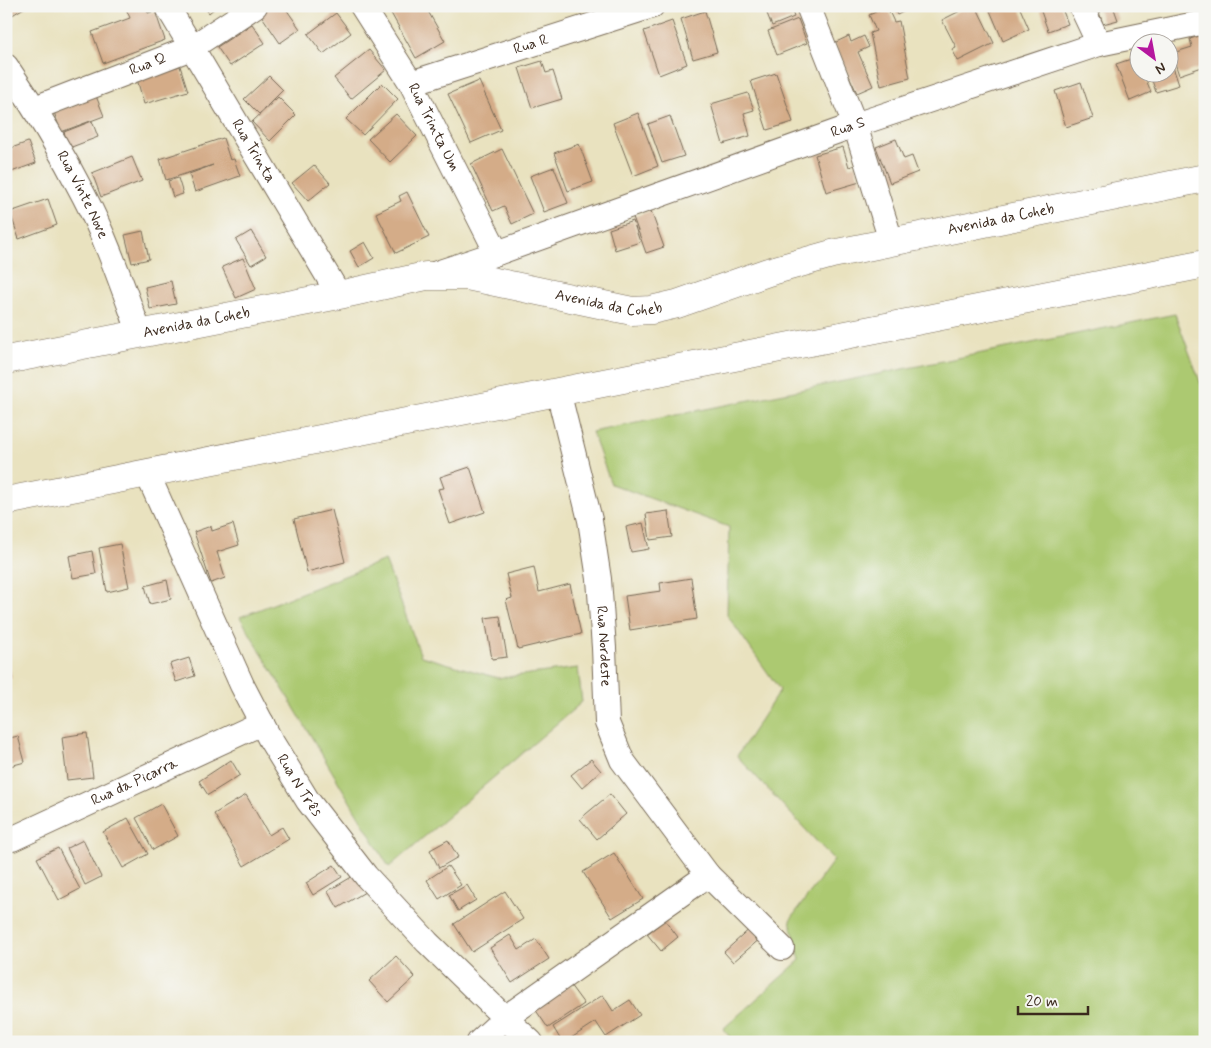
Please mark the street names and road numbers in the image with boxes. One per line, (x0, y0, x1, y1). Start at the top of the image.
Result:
street label: Rua R (511, 30, 551, 60)
street label: Rua Q (127, 48, 169, 81)
street label: Rua Trinta Um (403, 80, 464, 175)
street label: Rua S (828, 112, 868, 143)
street label: Rua Trinta (227, 116, 280, 187)
street label: Rua Vinte Nove (52, 147, 113, 242)
street label: Avenida da Coheb (946, 199, 1056, 240)
street label: Avenida da Coheb (553, 285, 664, 322)
street label: Avenida da Coheb (141, 303, 252, 343)
street label: Rua Nordeste (591, 605, 616, 687)
street label: Rua N Três (272, 751, 327, 821)
street label: Rua da Picarra (88, 753, 182, 811)

